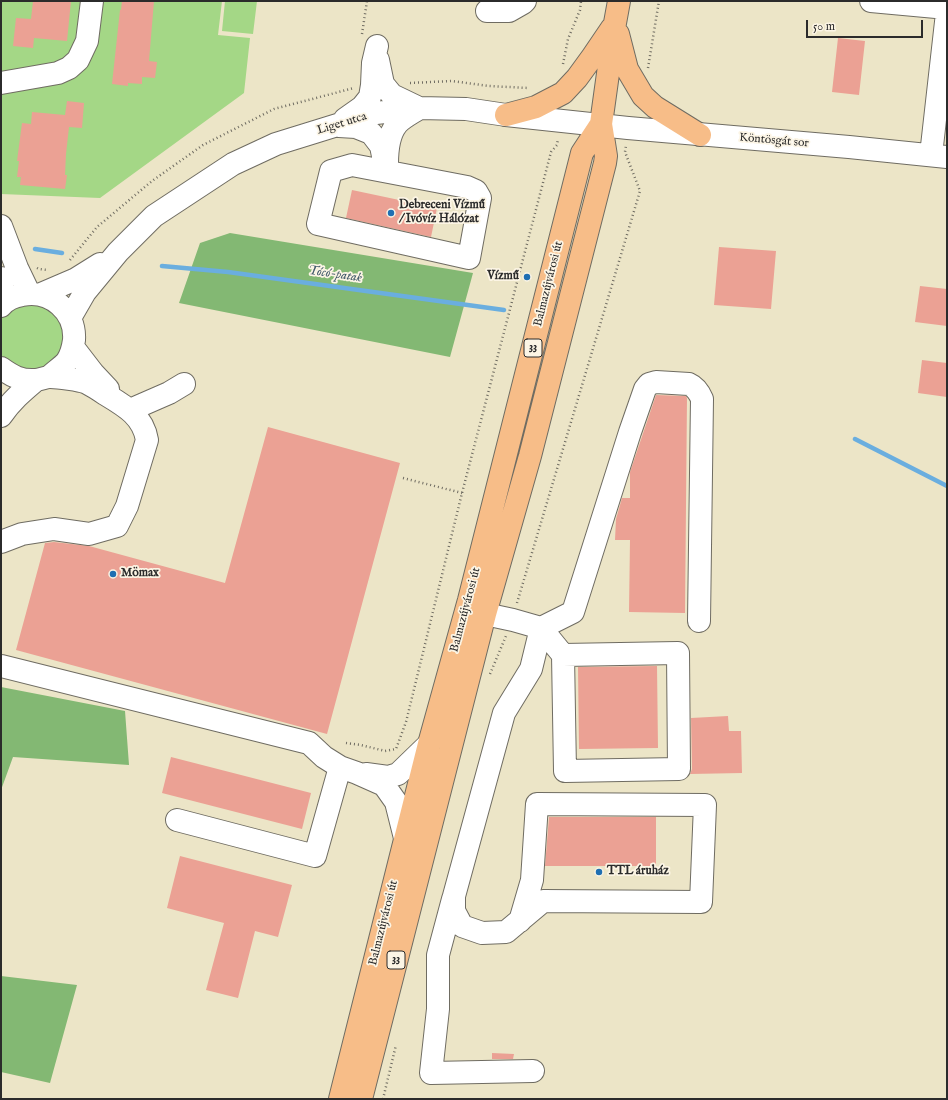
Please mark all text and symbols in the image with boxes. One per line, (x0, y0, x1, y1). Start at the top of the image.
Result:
scale bar (808, 12, 925, 38)
text: 50 m (813, 19, 835, 34)
street label: Liget utca (315, 110, 369, 138)
street label: Köntösgát sor (739, 131, 809, 151)
place label: Debreceni Vízmű / Ivóvíz Hálózat (399, 199, 485, 227)
marker: Debreceni Vízmű / Ivóvíz Hálózat (386, 208, 396, 218)
street label: Balmazújvárosi út (531, 240, 567, 328)
water label: Tócó-patak (307, 264, 363, 286)
place label: Vízmű (487, 270, 519, 284)
marker: Vízmű (522, 272, 532, 282)
road number: 33 (524, 339, 542, 357)
street label: Balmazújvárosi út (448, 566, 484, 654)
place label: Mömax (121, 567, 159, 581)
marker: Mömax (108, 569, 118, 579)
place label: TTL áruház (607, 865, 669, 879)
marker: TTL áruház (594, 867, 604, 877)
street label: Balmazújvárosi út (366, 879, 402, 967)
road number: 33 (387, 951, 405, 969)

